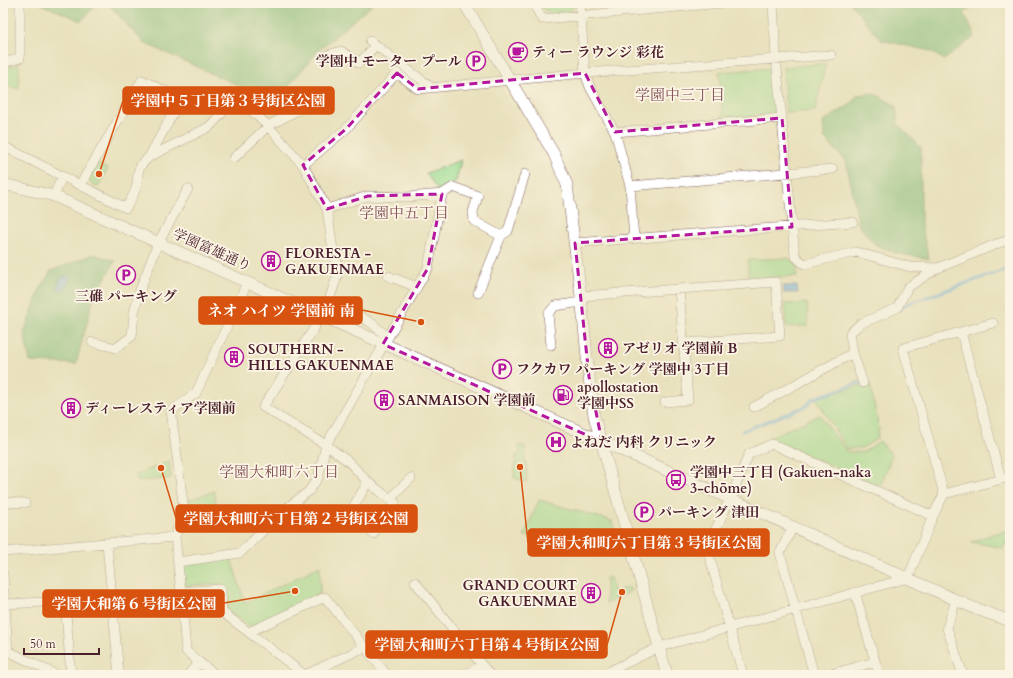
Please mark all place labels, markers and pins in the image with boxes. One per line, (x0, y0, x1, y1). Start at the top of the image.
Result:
cafe icon: ティー ラウンジ 彩花 (507, 41, 529, 63)
place label: ティー ラウンジ 彩花 (532, 43, 664, 62)
parking icon: 学園中 モーター プール (465, 50, 487, 72)
place label: 学園中 モーター プール (316, 52, 462, 71)
callout: 学園中５丁目第３号街区公園 (123, 87, 334, 114)
place label: FLORESTA - GAKUENMAE (285, 244, 384, 279)
building icon: FLORESTA - GAKUENMAE (260, 250, 282, 272)
parking icon: 三碓 パーキング (115, 264, 137, 286)
place label: 三碓 パーキング (75, 287, 177, 306)
callout: ネオ ハイツ 学園前 南 (199, 297, 362, 324)
building icon: アゼリオ 学園前 B (597, 337, 619, 359)
place label: アゼリオ 学園前 B (622, 339, 737, 358)
place label: SOUTHERN - HILLS GAKUENMAE (248, 340, 394, 375)
building icon: SOUTHERN - HILLS GAKUENMAE (223, 346, 245, 368)
parking icon: フクカワ パーキング 学園中 3丁目 (491, 358, 513, 380)
place label: フクカワ パーキング 学園中 3丁目 (516, 360, 730, 379)
place label: apollostation 学園中SS (577, 378, 659, 413)
fuel station icon: apollostation 学園中SS (552, 384, 574, 406)
building icon: SANMAISON 学園前 (373, 389, 395, 411)
place label: SANMAISON 学園前 (398, 391, 535, 410)
building icon: ディーレスティア学園前 (60, 397, 82, 419)
place label: ディーレスティア学園前 (85, 399, 236, 418)
hospital icon: よねだ 内科 クリニック (545, 431, 567, 453)
place label: よねだ 内科 クリニック (570, 433, 717, 452)
place label: 学園中三丁目 (Gakuen-naka 3-chōme) (690, 463, 871, 498)
bus stop icon: 学園中三丁目 (Gakuen-naka 3-chōme) (665, 469, 687, 491)
parking icon: パーキング 津田 (633, 501, 655, 523)
place label: パーキング 津田 (658, 503, 759, 522)
callout: 学園大和町六丁目第２号街区公園 (176, 505, 417, 532)
callout: 学園大和町六丁目第３号街区公園 (528, 529, 769, 556)
place label: GRAND COURT GAKUENMAE (463, 576, 577, 611)
building icon: GRAND COURT GAKUENMAE (580, 582, 602, 604)
callout: 学園大和第６号街区公園 (43, 590, 224, 617)
callout: 学園大和町六丁目第４号街区公園 (366, 631, 607, 658)

